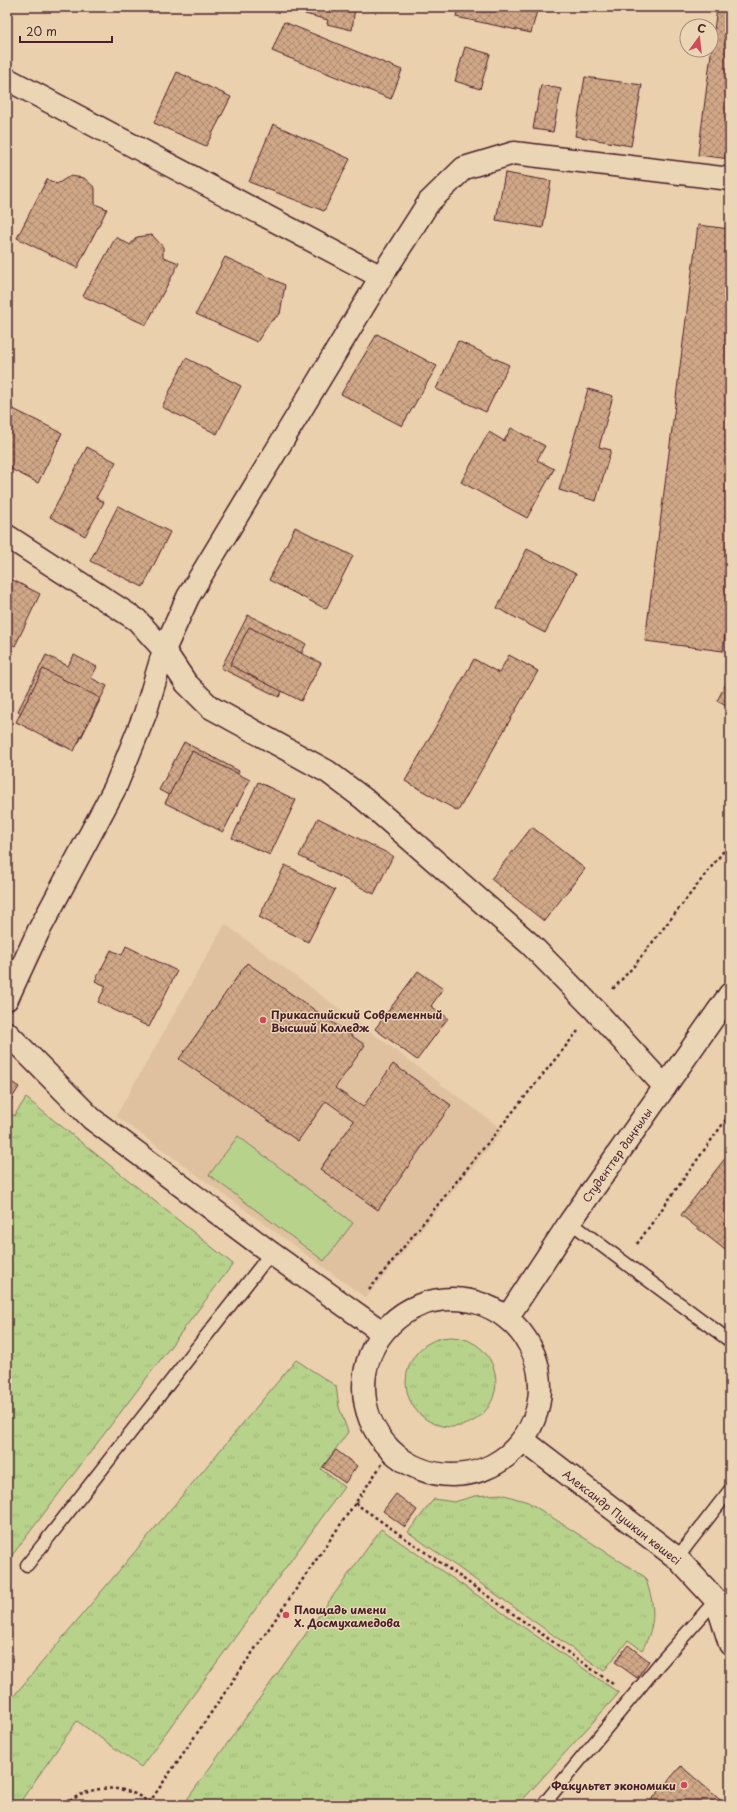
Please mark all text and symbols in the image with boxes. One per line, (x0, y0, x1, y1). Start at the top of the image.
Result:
scale bar (20, 18, 112, 44)
north arrow (679, 18, 719, 58)
text: С (696, 19, 708, 37)
text: 20 m (26, 22, 57, 40)
place label: Прикаспийский Современный Высший Колледж (271, 1006, 442, 1036)
marker: Прикаспийский Современный Высший Колледж (258, 1015, 268, 1025)
street label: Студенттер даңғылы (578, 1104, 656, 1206)
street label: Александр Пушкин көшесі (559, 1465, 685, 1569)
place label: Площадь имени Х. Досмухамедова (293, 1601, 401, 1631)
marker: Площадь имени Х. Досмухамедова (281, 1610, 291, 1620)
place label: Факультет экономики (551, 1777, 676, 1794)
marker: Факультет экономики (679, 1780, 689, 1790)

